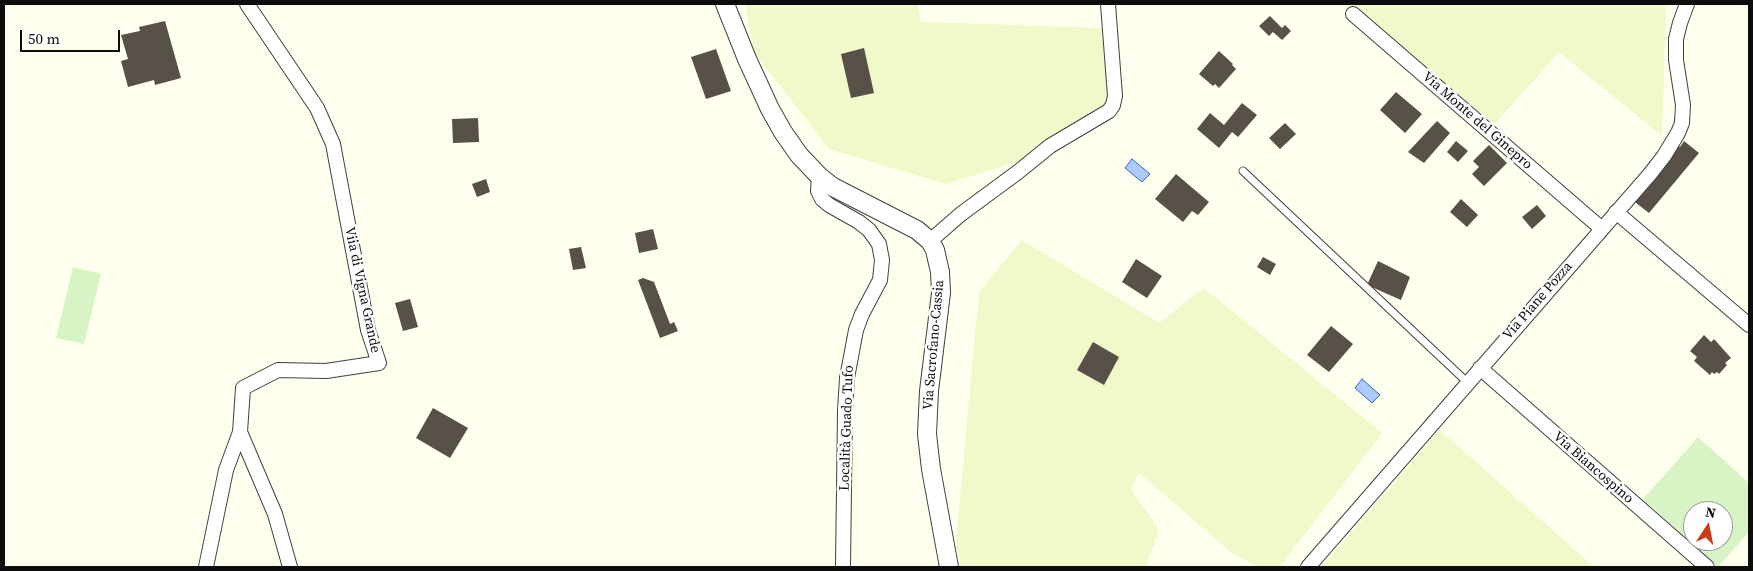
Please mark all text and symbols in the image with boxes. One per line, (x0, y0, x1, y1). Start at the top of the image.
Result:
scale bar (22, 20, 122, 52)
text: 50 m (28, 28, 60, 49)
street label: Via Monte del Ginepro (1419, 69, 1535, 173)
street label: Viia di Vigna Grande (340, 225, 384, 355)
street label: Via Piane Pozza (1500, 259, 1576, 343)
street label: Via Sacrofano-Cassia (920, 279, 948, 411)
street label: Località Guado Tufo (836, 365, 858, 491)
street label: Via Biancospino (1549, 429, 1637, 507)
north arrow (1683, 501, 1733, 551)
text: N (1704, 501, 1718, 523)

